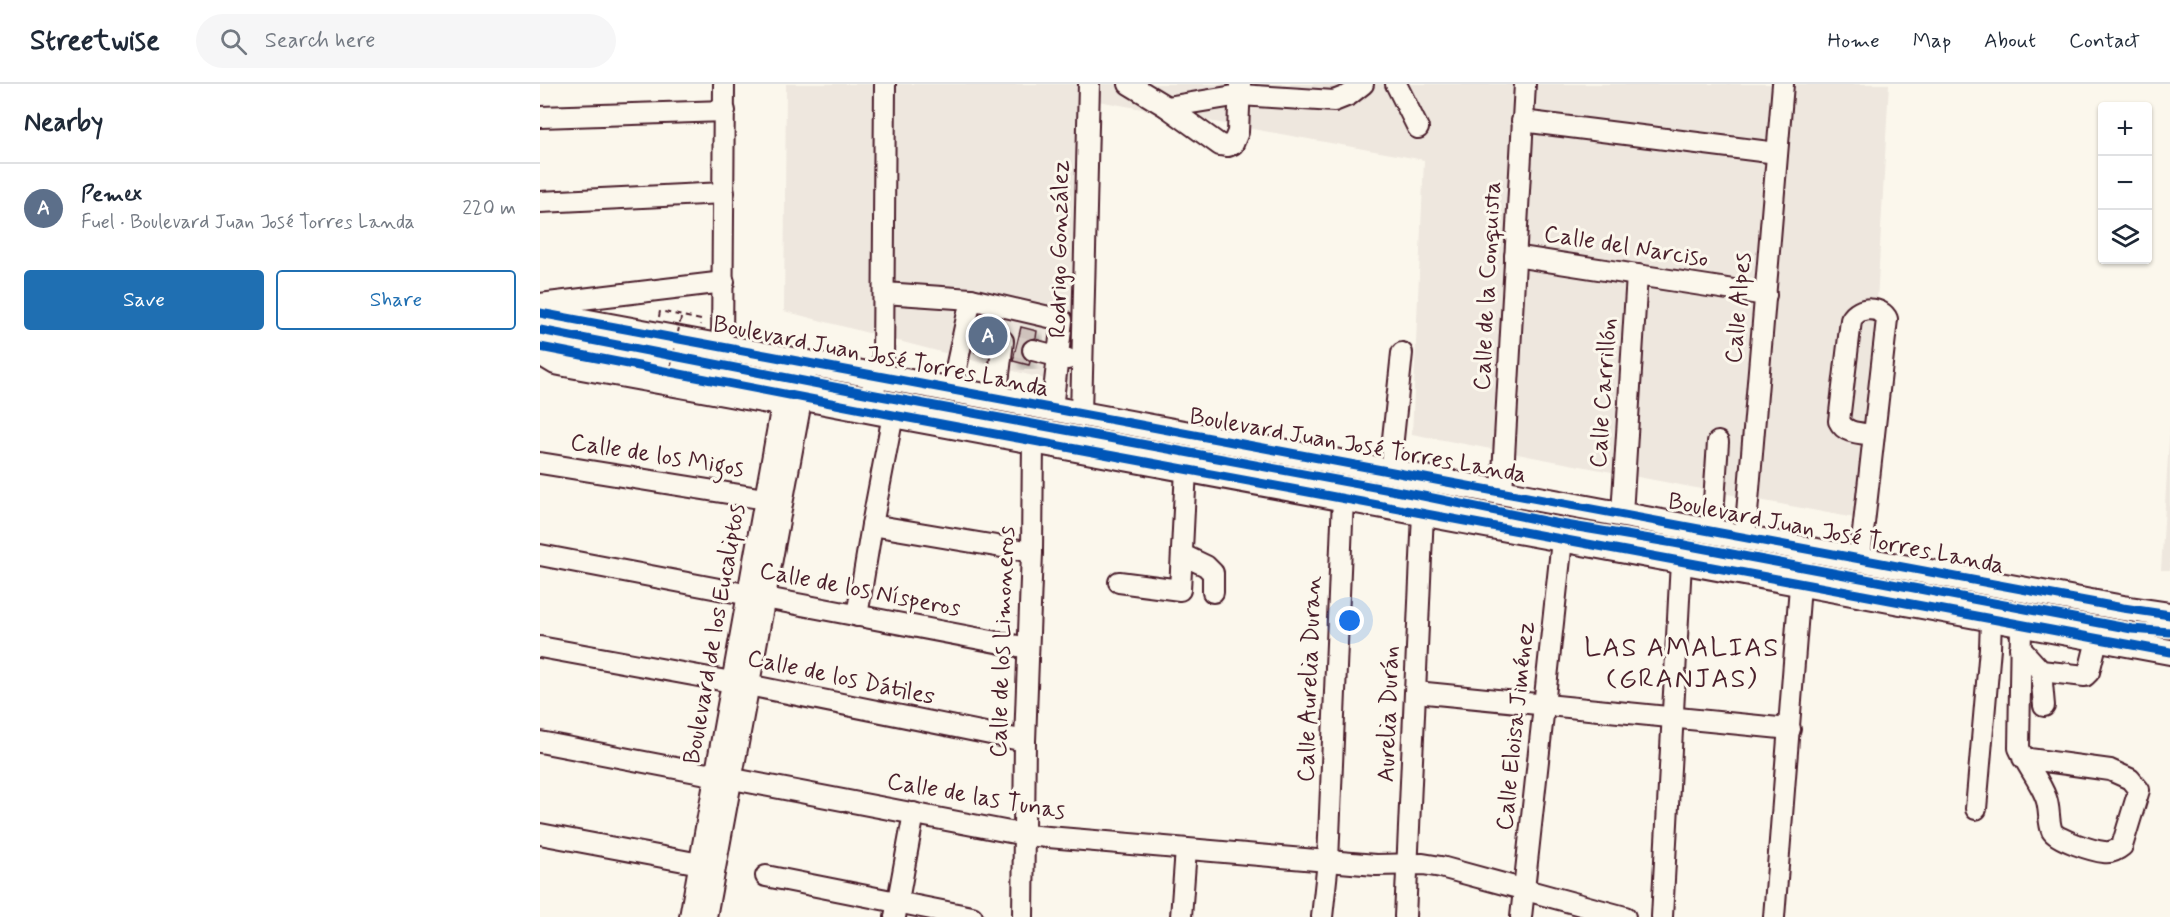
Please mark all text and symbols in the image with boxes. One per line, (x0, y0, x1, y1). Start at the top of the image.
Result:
search box (196, 14, 616, 68)
text: Streetwise (30, 23, 160, 60)
icon: search (217, 25, 250, 58)
text: Search here (265, 27, 375, 55)
text: Home (1828, 27, 1880, 55)
text: Map (1913, 27, 1951, 55)
text: About (1984, 27, 2036, 55)
text: Contact (2069, 27, 2140, 55)
map controls (2098, 102, 2152, 264)
button: + (2098, 102, 2152, 156)
text: Nearby (24, 106, 103, 140)
button: − (2098, 156, 2152, 210)
street label: Rodrigo González (1043, 160, 1077, 338)
text: Pemex (81, 181, 142, 209)
street label: Calle de la Conquista (1467, 181, 1509, 391)
text: A (37, 195, 50, 222)
text: 220 m (462, 195, 516, 222)
text: Fuel · Boulevard Juan José Torres Landa (81, 209, 415, 236)
button: layers (2098, 210, 2152, 264)
street label: Calle del Narciso (1541, 219, 1711, 275)
street label: Calle Alpes (1719, 251, 1759, 365)
button: Save (24, 270, 264, 330)
button: Share (276, 270, 516, 330)
street label: Boulevard Juan José Torres Landa (710, 309, 1052, 405)
pin: A (968, 314, 1008, 358)
street label: Calle Carrillón (1583, 317, 1625, 469)
street label: Boulevard Juan José Torres Landa (1187, 401, 1529, 491)
street label: Calle de los Migos (568, 427, 746, 488)
street label: Boulevard Juan José Torres Landa (1665, 486, 2007, 582)
street label: Boulevard de los Eucaliptos (677, 501, 753, 767)
street label: Calle de los Limoneros (983, 525, 1023, 758)
street label: Calle de los Nísperos (757, 555, 964, 625)
street label: Calle Aurelia Duran (1291, 575, 1329, 783)
your location (1335, 606, 1364, 635)
street label: Calle Eloisa Jiménez (1490, 620, 1542, 832)
district label: LAS AMALIAS (GRANJAS) (1584, 631, 1780, 697)
street label: Calle de los Dátiles (744, 643, 938, 713)
street label: Aurelia Durán (1371, 645, 1407, 783)
street label: Calle de las Tunas (884, 766, 1068, 828)

